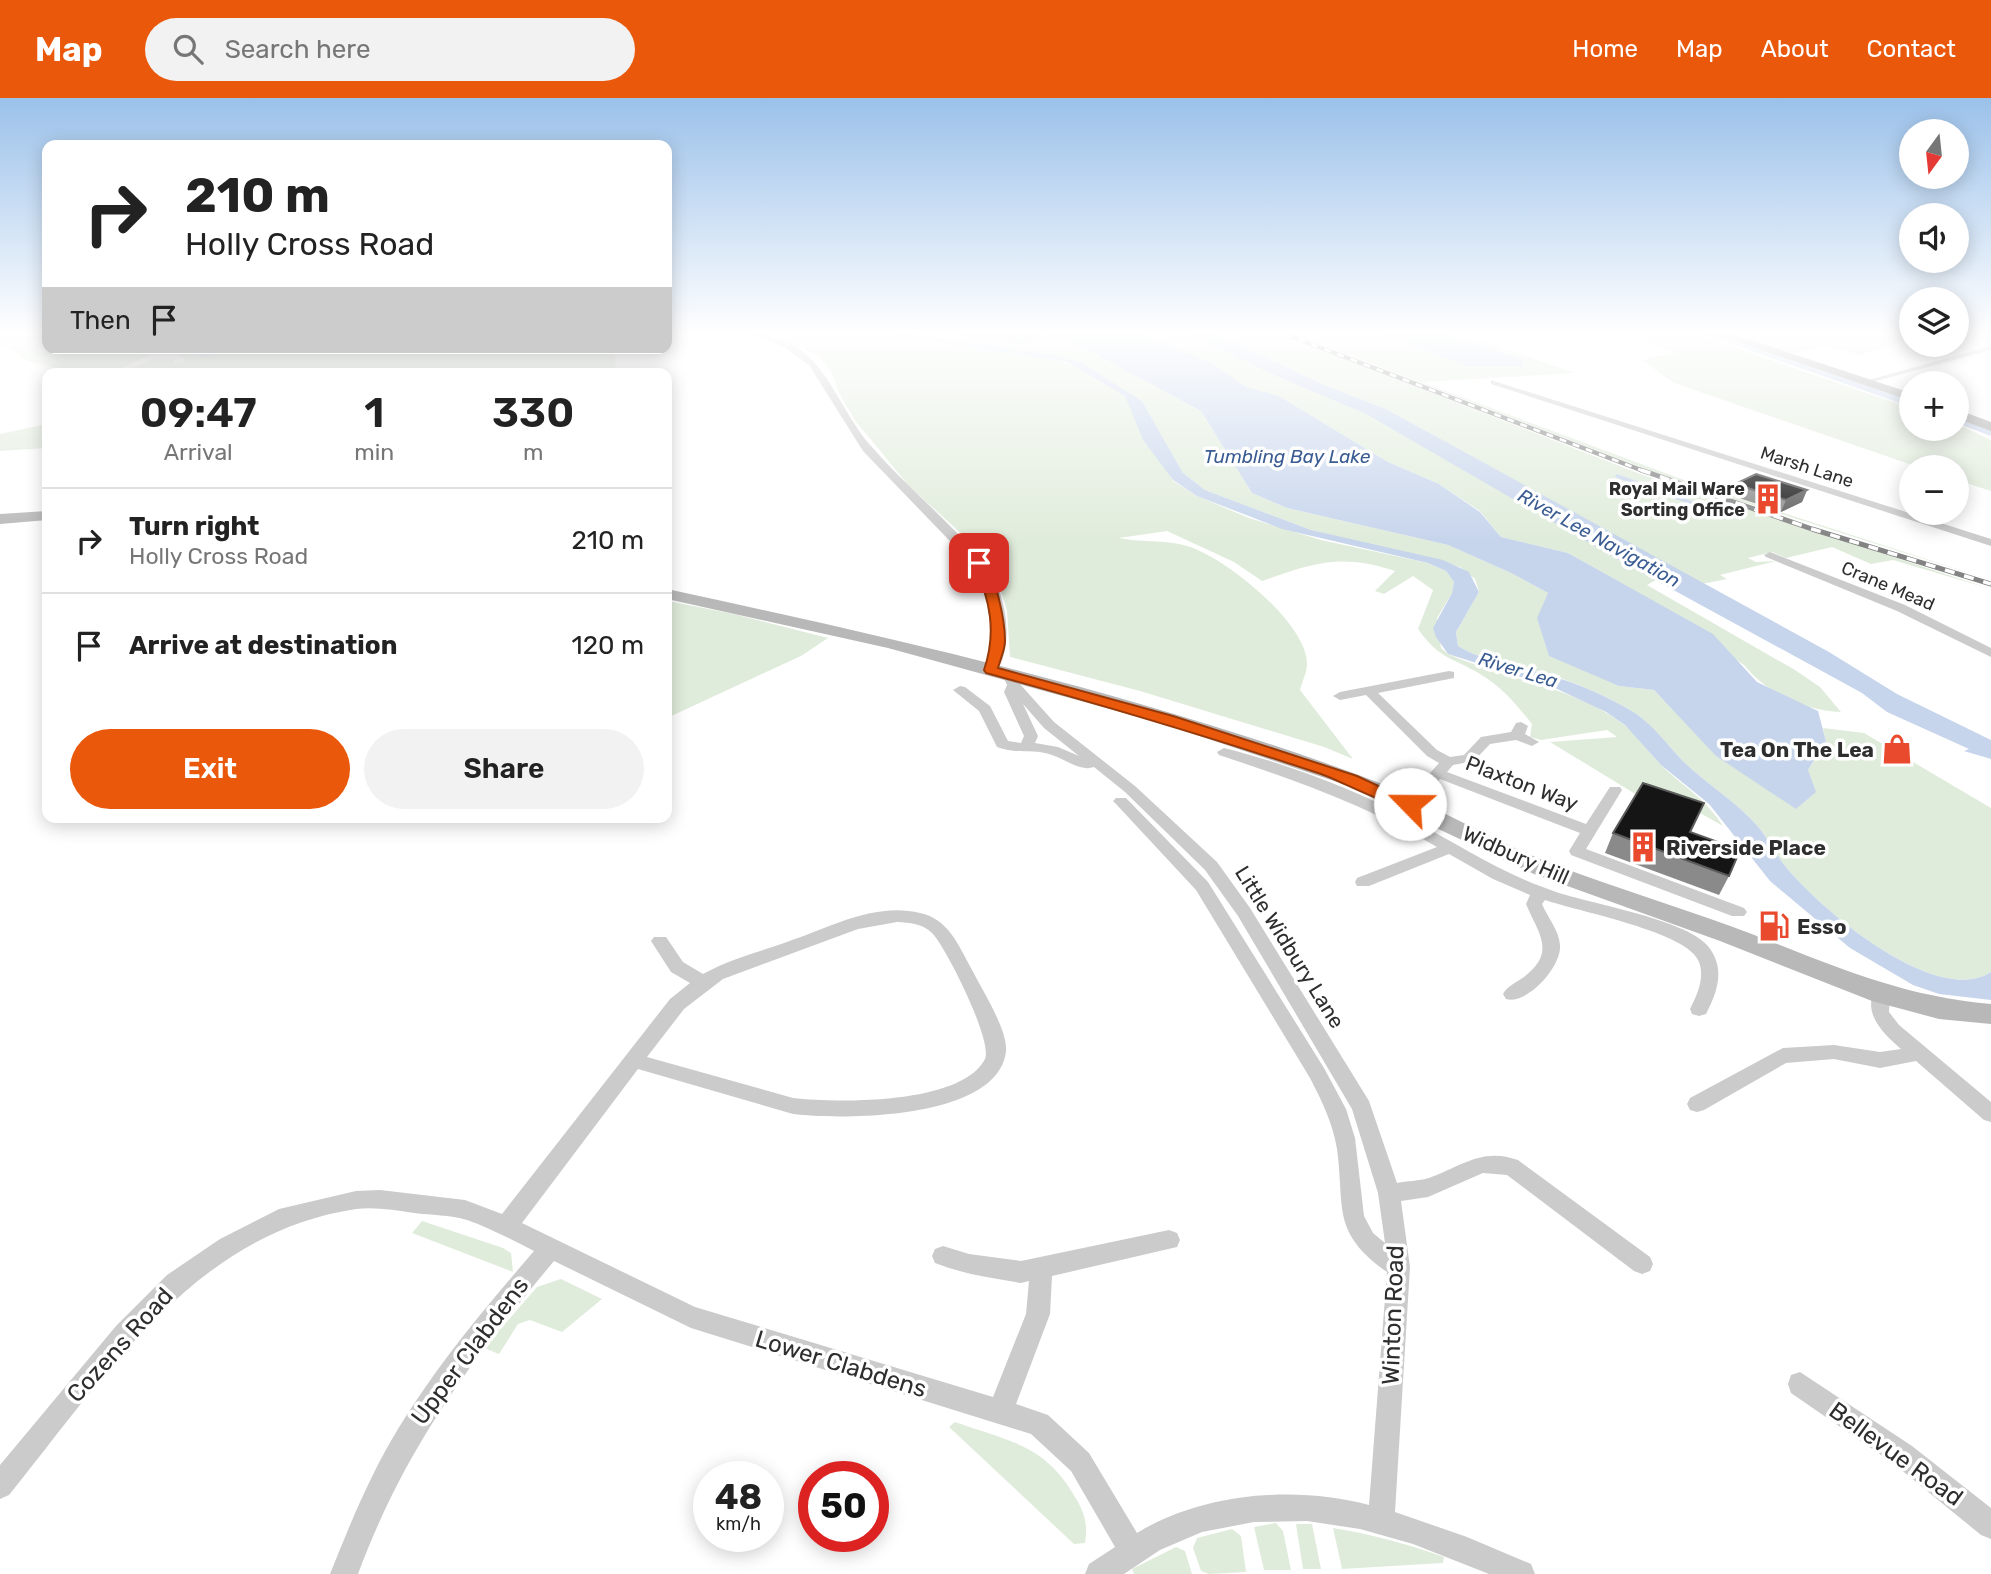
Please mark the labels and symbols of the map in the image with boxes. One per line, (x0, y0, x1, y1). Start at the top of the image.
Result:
north arrow (1899, 119, 1969, 189)
street label: Marsh Lane (1758, 442, 1856, 492)
water label: Tumbling Bay Lake (1204, 445, 1371, 468)
place label: Royal Mail Ware Sorting Office (1609, 478, 1745, 521)
building icon: Royal Mail Ware Sorting Office (1751, 482, 1785, 516)
water label: River Lee Navigation (1514, 484, 1684, 592)
pin (949, 533, 1009, 593)
street label: Crane Mead (1838, 557, 1938, 615)
water label: River Lea (1476, 647, 1560, 693)
shop icon: Tea On The Lea (1880, 732, 1914, 766)
place label: Tea On The Lea (1720, 737, 1874, 762)
street label: Plaxton Way (1462, 750, 1582, 816)
position arrow (1373, 767, 1447, 841)
street label: Widbury Hill (1459, 820, 1573, 890)
building icon: Riverside Place (1626, 830, 1660, 864)
place label: Riverside Place (1666, 835, 1826, 860)
street label: Little Widbury Lane (1230, 861, 1350, 1033)
fuel station icon: Esso (1757, 909, 1791, 943)
place label: Esso (1797, 914, 1846, 939)
street label: Winton Road (1377, 1245, 1409, 1385)
street label: Upper Clabdens (406, 1272, 534, 1430)
street label: Cozens Road (61, 1282, 179, 1408)
street label: Lower Clabdens (752, 1325, 930, 1403)
street label: Bellevue Road (1824, 1396, 1968, 1512)
speed limit sign: 50 (798, 1461, 889, 1552)

